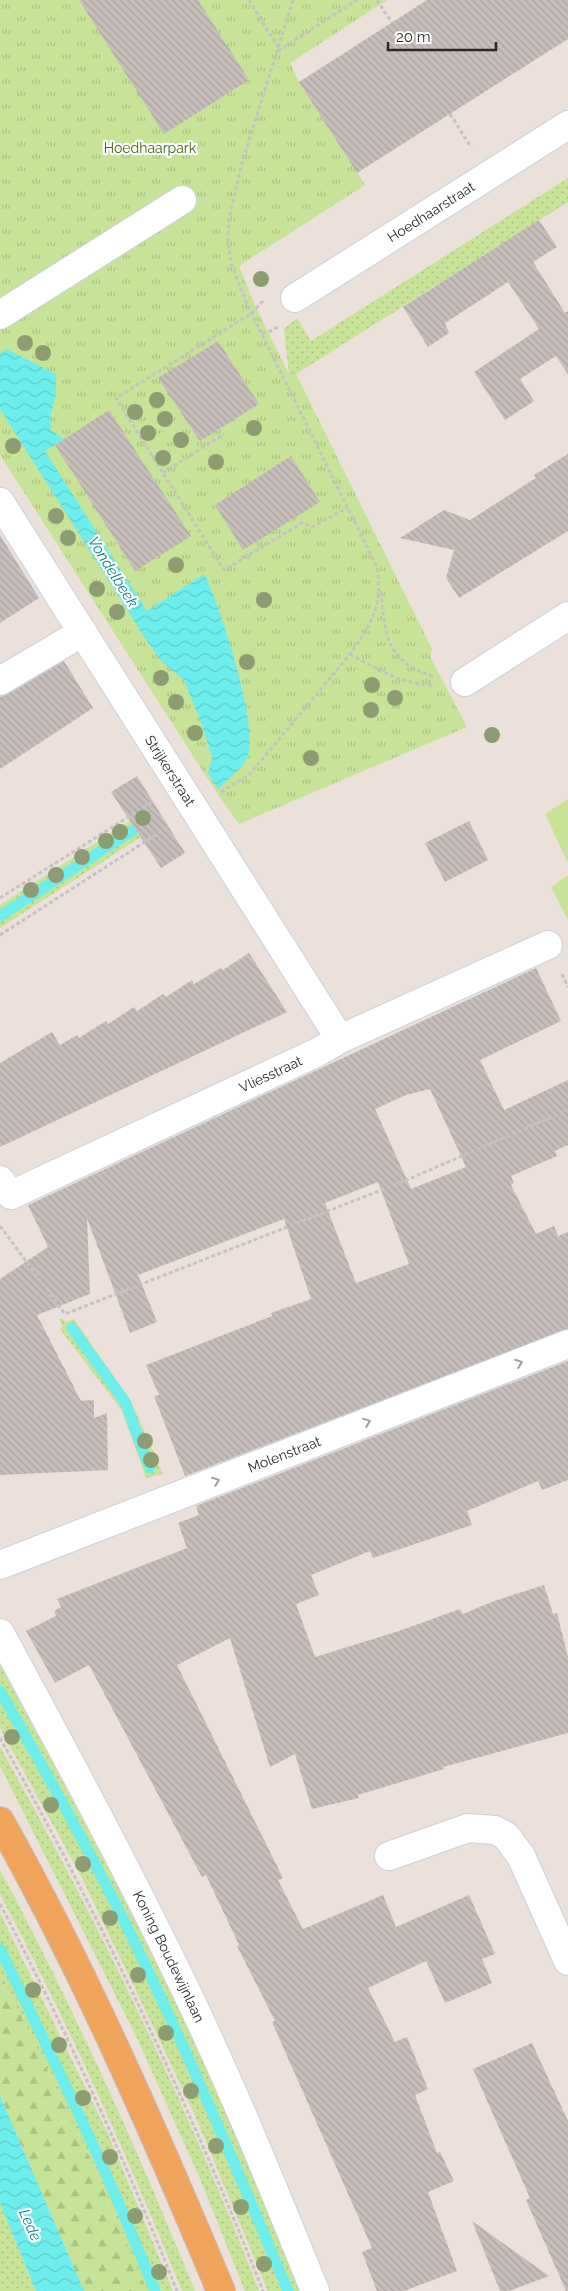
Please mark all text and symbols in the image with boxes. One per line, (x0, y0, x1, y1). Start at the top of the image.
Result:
scale bar (388, 20, 496, 52)
text: 20 m (396, 28, 431, 46)
park label: Hoedhaarpark (104, 140, 197, 156)
street label: Hoedhaarstraat (384, 178, 478, 245)
water label: Vondelbeek (84, 533, 142, 611)
street label: Strijkerstraat (142, 732, 199, 809)
street label: Vliesstraat (237, 1052, 305, 1096)
one-way arrow (514, 1359, 523, 1370)
one-way arrow (363, 1418, 371, 1428)
street label: Molenstraat (245, 1433, 323, 1476)
one-way arrow (211, 1477, 220, 1487)
street label: Koning Boudewijnlaan (130, 1888, 208, 2025)
water label: Lede (15, 2206, 45, 2244)

